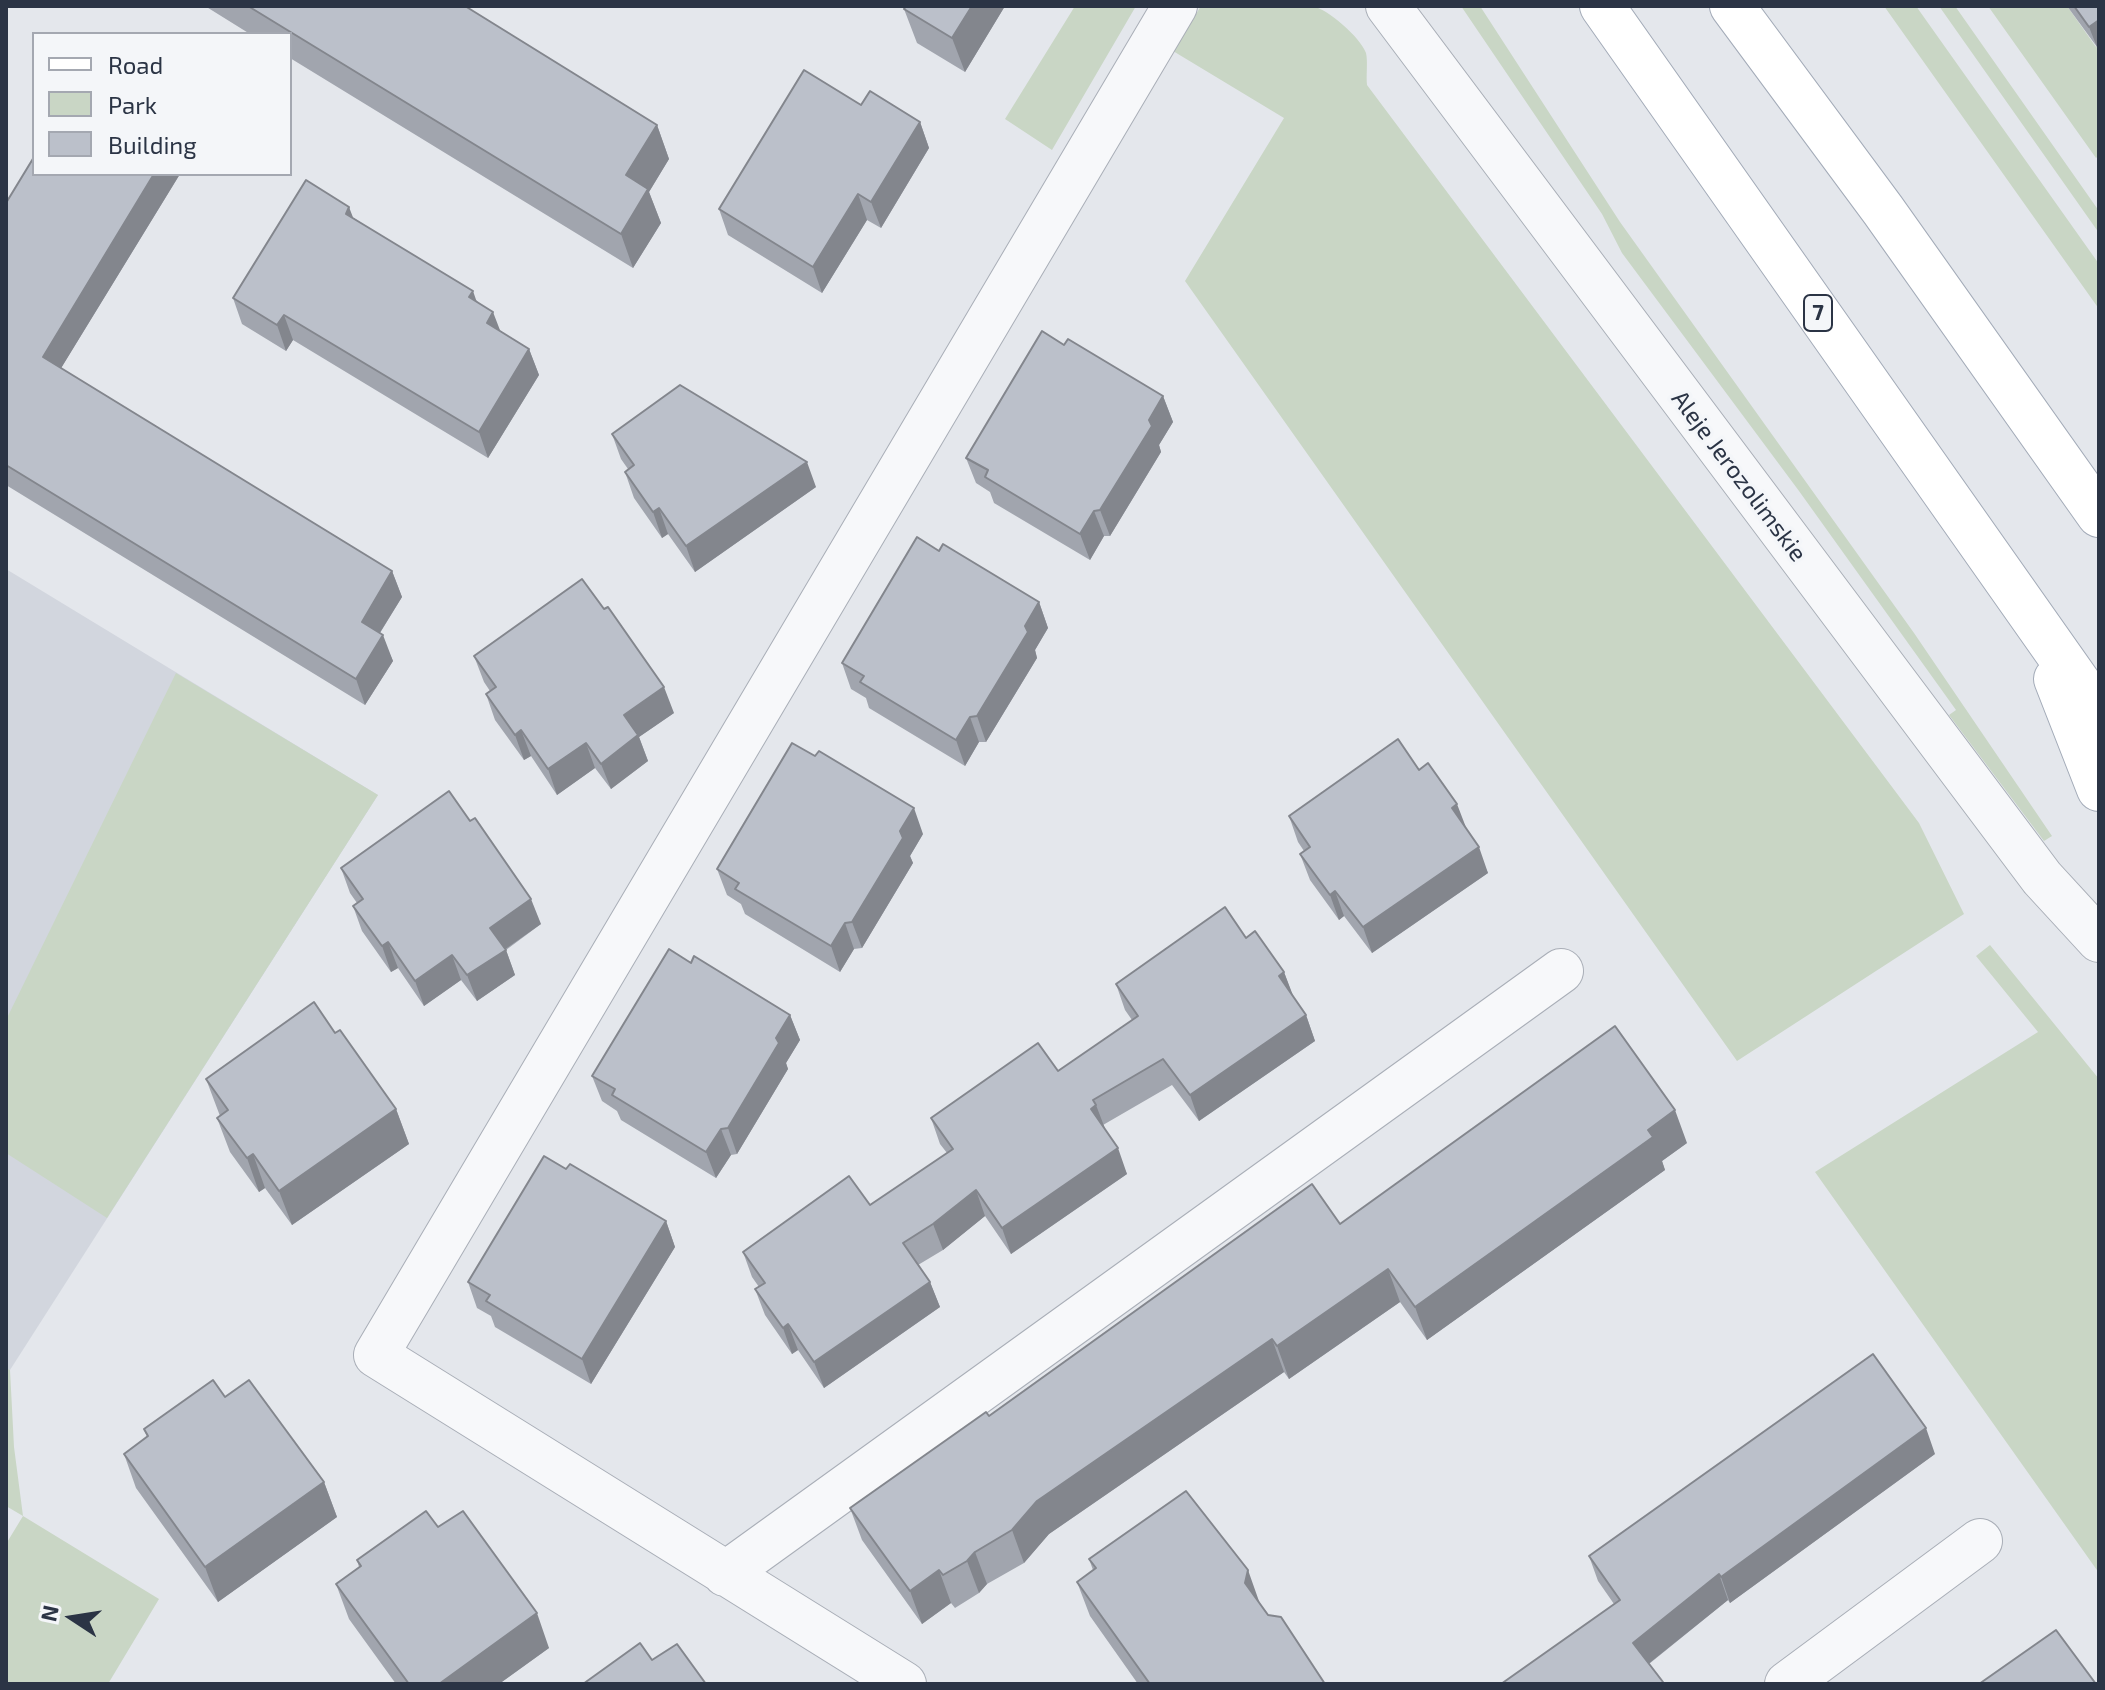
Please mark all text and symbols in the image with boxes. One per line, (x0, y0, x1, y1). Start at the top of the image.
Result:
legend (32, 32, 292, 176)
text: Road (108, 50, 163, 79)
text: Park (108, 90, 157, 119)
text: Building (108, 130, 197, 159)
road number: 7 (1804, 295, 1832, 331)
street label: Aleje Jerozolimskie (1665, 385, 1813, 567)
north arrow (32, 1578, 112, 1658)
text: N (34, 1603, 63, 1623)

